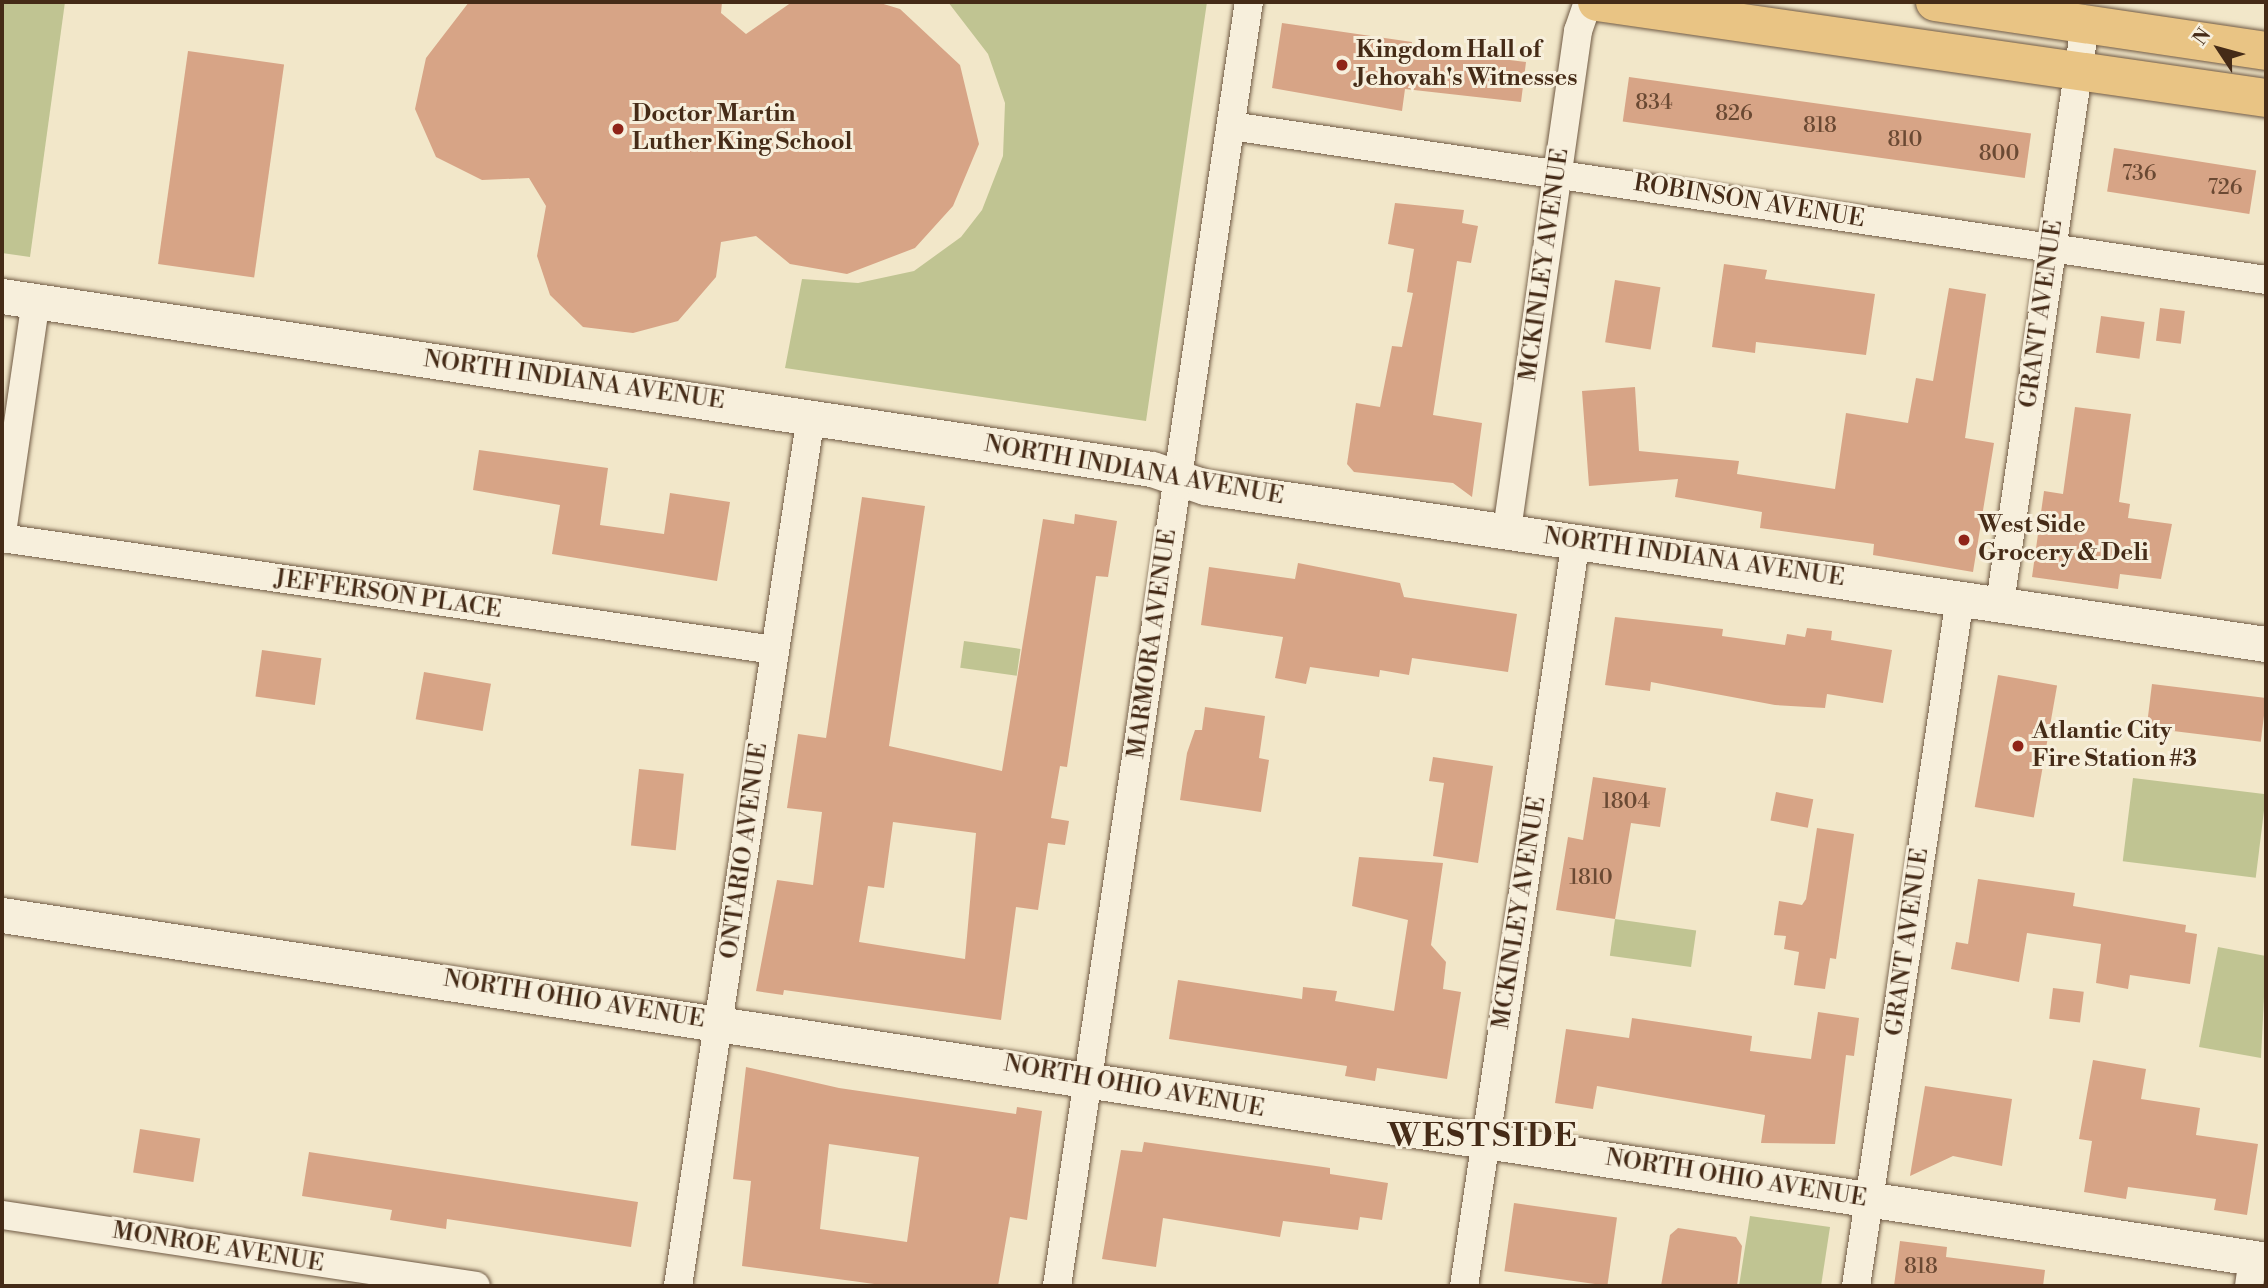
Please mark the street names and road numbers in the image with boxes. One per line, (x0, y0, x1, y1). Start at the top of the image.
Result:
street label: MCKINLEY AVENUE (1514, 147, 1576, 383)
street label: ROBINSON AVENUE (1631, 170, 1867, 234)
street label: GRANT AVENUE (2015, 218, 2069, 410)
street label: NORTH INDIANA AVENUE (422, 346, 726, 416)
street label: NORTH INDIANA AVENUE (982, 430, 1286, 512)
street label: NORTH INDIANA AVENUE (1542, 523, 1846, 593)
street label: MARMORA AVENUE (1123, 527, 1183, 761)
street label: JEFFERSON PLACE (273, 565, 503, 625)
street label: ONTARIO AVENUE (716, 741, 774, 961)
street label: MCKINLEY AVENUE (1487, 795, 1553, 1031)
street label: GRANT AVENUE (1881, 846, 1935, 1038)
street label: NORTH OHIO AVENUE (441, 965, 707, 1035)
street label: NORTH OHIO AVENUE (1001, 1050, 1267, 1124)
street label: NORTH OHIO AVENUE (1603, 1144, 1869, 1214)
street label: MONROE AVENUE (110, 1217, 326, 1279)

